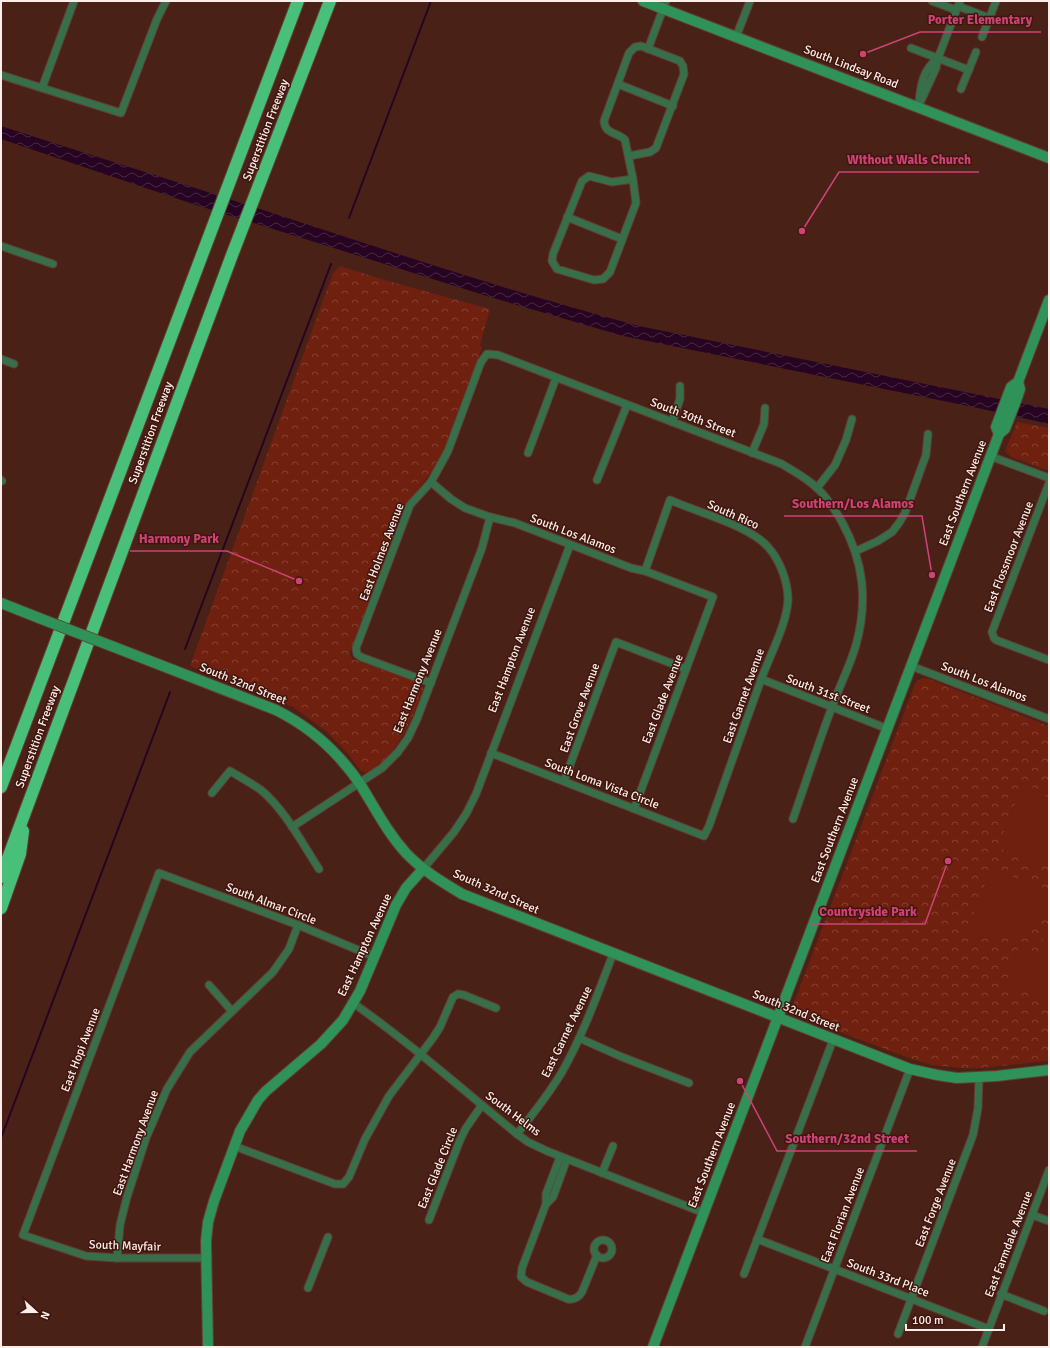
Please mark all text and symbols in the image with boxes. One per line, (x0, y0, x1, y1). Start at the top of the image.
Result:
callout: Porter Elementary (920, 7, 1041, 32)
text: Porter Elementary (928, 12, 1033, 28)
street label: South Lindsay Road (802, 42, 900, 92)
street label: Superstition Freeway (240, 77, 292, 183)
callout: Without Walls Church (839, 147, 979, 172)
text: Without Walls Church (847, 152, 971, 168)
street label: Superstition Freeway (126, 379, 177, 486)
street label: South 30th Street (648, 395, 738, 441)
street label: East Southern Avenue (936, 438, 990, 548)
callout: Southern/Los Alamos (784, 491, 922, 516)
text: Southern/Los Alamos (792, 496, 914, 512)
street label: South Rico (705, 497, 761, 533)
street label: East Flossmoor Avenue (981, 499, 1037, 615)
street label: East Holmes Avenue (356, 501, 408, 603)
street label: South Los Alamos (528, 511, 618, 557)
callout: Harmony Park (130, 526, 227, 551)
text: Harmony Park (139, 531, 219, 547)
street label: East Hampton Avenue (485, 605, 539, 715)
street label: East Harmony Avenue (390, 627, 446, 735)
street label: East Garnet Avenue (720, 646, 768, 746)
street label: East Glade Avenue (639, 652, 687, 746)
street label: South Los Alamos (939, 659, 1029, 705)
street label: South 32nd Street (197, 660, 289, 708)
street label: East Grove Avenue (557, 661, 603, 755)
street label: South 31st Street (784, 671, 872, 717)
street label: Superstition Freeway (13, 683, 64, 790)
street label: South Loma Vista Circle (543, 755, 661, 813)
street label: East Southern Avenue (808, 775, 862, 885)
street label: South 32nd Street (451, 866, 541, 918)
street label: South Almar Circle (223, 880, 319, 928)
street label: East Hampton Avenue (335, 891, 395, 999)
callout: Countryside Park (811, 899, 925, 924)
text: Countryside Park (819, 904, 917, 920)
street label: East Garnet Avenue (538, 984, 596, 1080)
street label: South 32nd Street (750, 987, 842, 1035)
street label: East Hopi Avenue (58, 1006, 104, 1094)
street label: East Harmony Avenue (110, 1088, 162, 1198)
street label: South Helms (482, 1088, 544, 1140)
street label: East Southern Avenue (685, 1100, 739, 1210)
street label: East Glade Circle (415, 1125, 461, 1211)
callout: Southern/32nd Street (777, 1126, 917, 1151)
text: Southern/32nd Street (785, 1131, 909, 1147)
street label: East Forge Avenue (912, 1156, 960, 1250)
street label: East Florian Avenue (818, 1165, 868, 1265)
street label: East Farmdale Avenue (982, 1189, 1036, 1299)
street label: South Mayfair (89, 1237, 162, 1255)
street label: South 33rd Place (845, 1255, 931, 1301)
north arrow (16, 1292, 56, 1332)
scale bar (906, 1306, 1004, 1332)
text: N (37, 1310, 52, 1321)
text: 100 m (912, 1313, 944, 1328)

